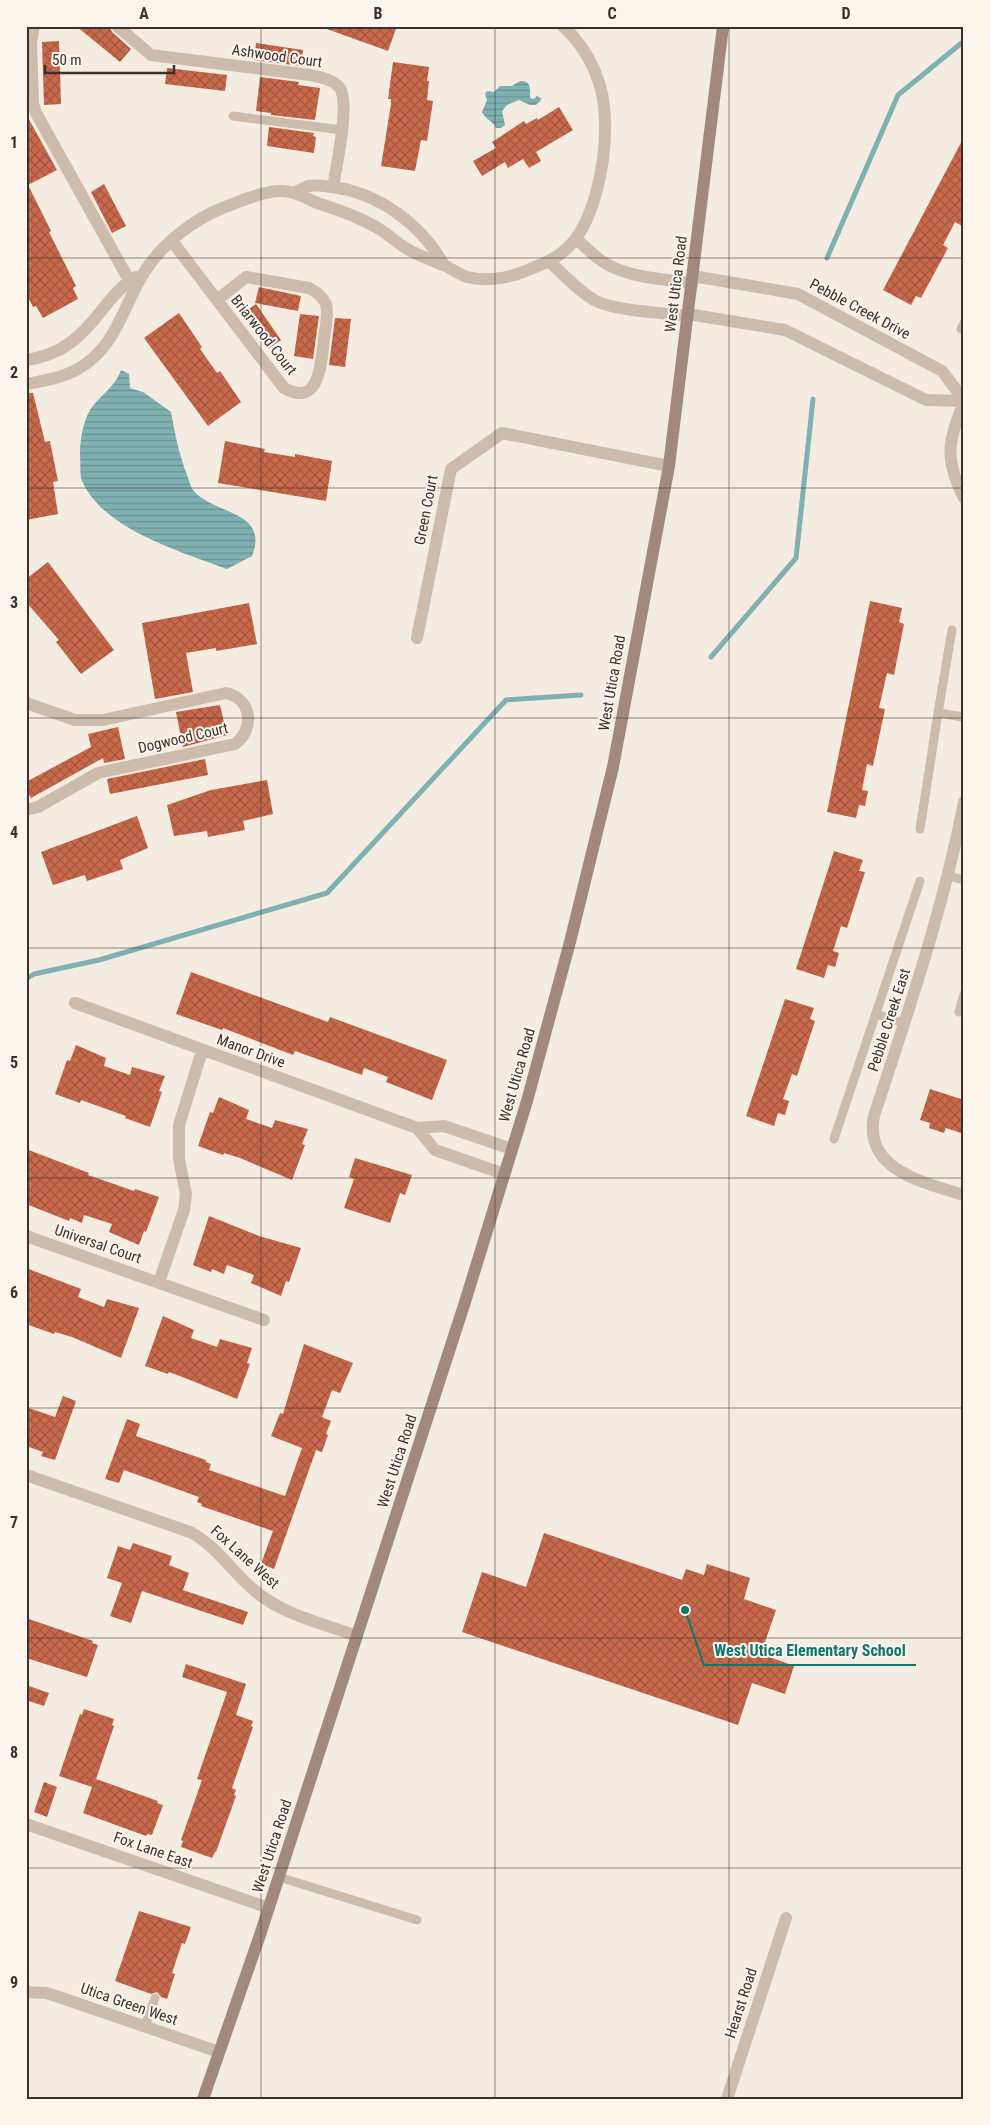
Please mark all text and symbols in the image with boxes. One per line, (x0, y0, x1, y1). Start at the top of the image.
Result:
text: A (139, 4, 149, 23)
text: B (374, 4, 383, 23)
text: C (607, 4, 617, 23)
text: D (841, 4, 851, 23)
street label: Ashwood Court (231, 41, 323, 71)
scale bar (45, 42, 174, 74)
text: 50 m (52, 51, 82, 69)
text: 1 (10, 133, 18, 152)
street label: West Utica Road (661, 235, 691, 333)
street label: Pebble Creek Drive (807, 275, 913, 343)
street label: Briarwood Court (227, 291, 301, 379)
text: 2 (10, 363, 18, 382)
street label: Green Court (410, 474, 442, 546)
text: 3 (10, 593, 18, 612)
street label: West Utica Road (595, 634, 629, 732)
street label: Dogwood Court (136, 719, 230, 757)
text: 4 (10, 823, 18, 842)
street label: Pebble Creek East (864, 966, 914, 1074)
street label: West Utica Road (495, 1026, 539, 1124)
street label: Manor Drive (214, 1030, 288, 1072)
text: 5 (10, 1053, 18, 1072)
street label: Universal Court (52, 1221, 144, 1267)
text: 6 (10, 1283, 18, 1302)
street label: West Utica Road (373, 1412, 421, 1510)
text: 7 (10, 1513, 18, 1532)
street label: Fox Lane West (207, 1522, 283, 1592)
callout: West Utica Elementary School (704, 1634, 916, 1665)
text: West Utica Elementary School (714, 1641, 906, 1660)
text: 8 (10, 1743, 18, 1762)
street label: West Utica Road (248, 1797, 296, 1895)
street label: Fox Lane East (111, 1828, 195, 1872)
street label: Hearst Road (721, 1966, 761, 2040)
text: 9 (10, 1973, 18, 1992)
street label: Utica Green West (78, 1979, 180, 2029)

